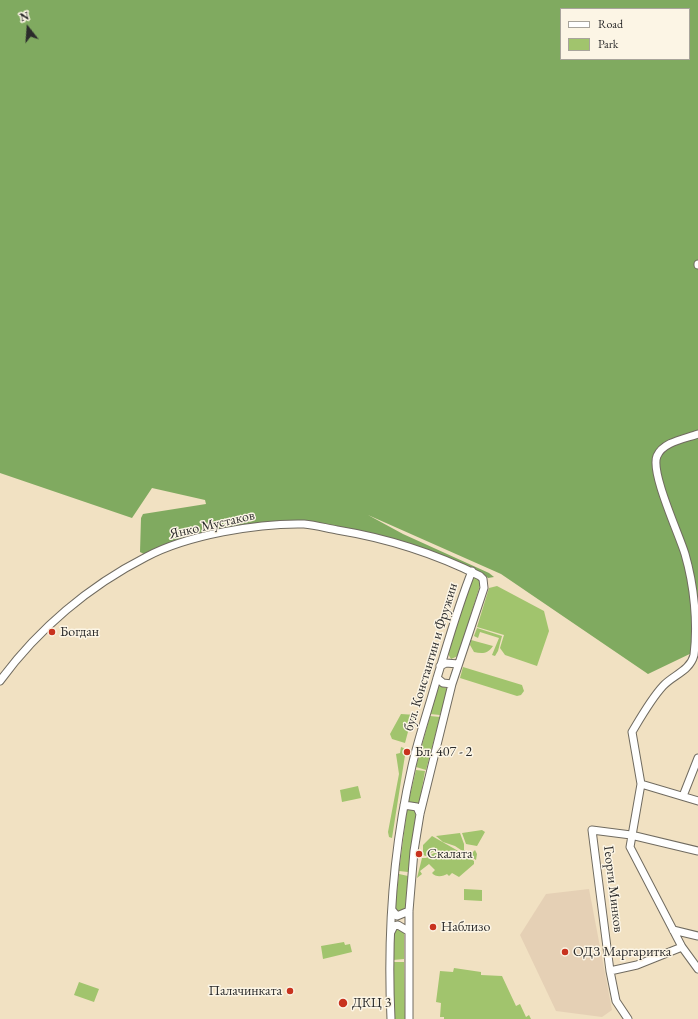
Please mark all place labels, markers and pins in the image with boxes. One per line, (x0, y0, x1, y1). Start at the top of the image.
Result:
place label: Богдан (60, 624, 99, 640)
marker: Богдан (47, 627, 57, 637)
place label: Бл. 407 - 2 (415, 744, 472, 760)
marker: Бл. 407 - 2 (402, 747, 412, 757)
place label: Скалата (427, 846, 473, 862)
marker: Скалата (414, 849, 424, 859)
place label: Наблизо (441, 919, 490, 935)
marker: Наблизо (428, 922, 438, 932)
place label: ОДЗ Маргаритка (573, 944, 671, 960)
marker: ОДЗ Маргаритка (560, 947, 570, 957)
place label: Палачинката (208, 983, 282, 999)
marker: Палачинката (285, 986, 295, 996)
place label: ДКЦ 3 (352, 995, 392, 1011)
marker: ДКЦ 3 (337, 997, 349, 1009)

